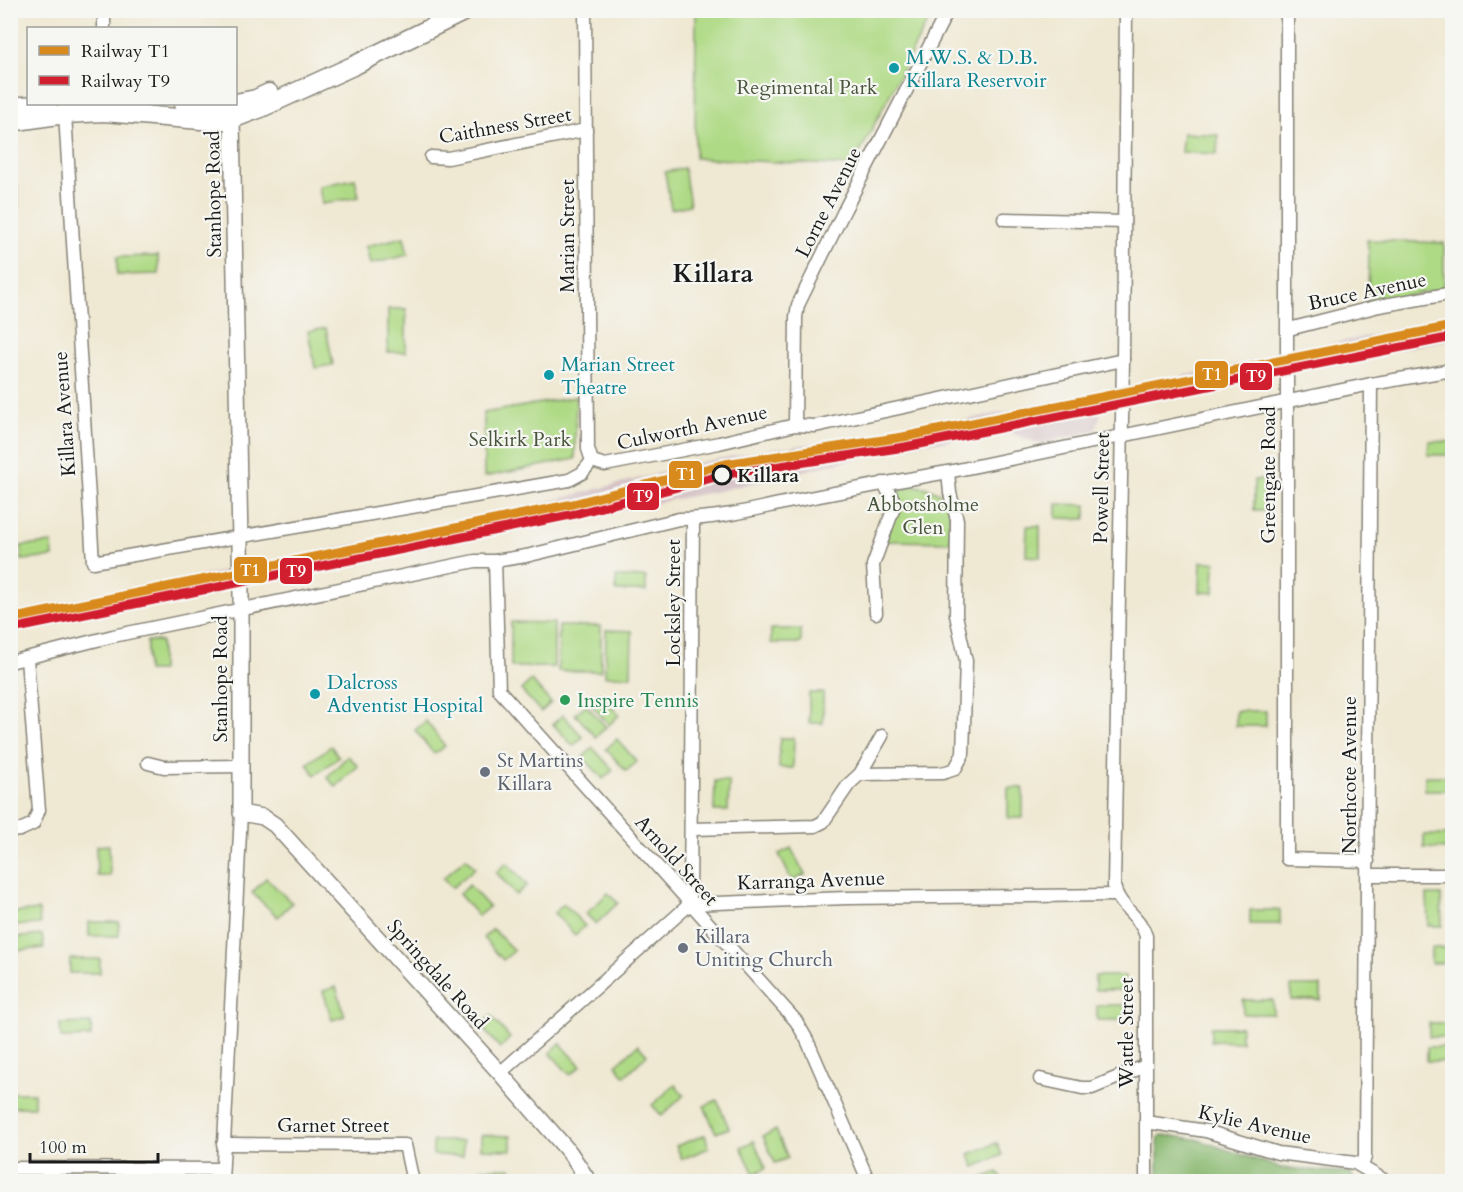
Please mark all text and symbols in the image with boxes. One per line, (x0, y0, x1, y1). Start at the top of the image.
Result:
legend (27, 27, 237, 105)
text: Railway T1 (81, 39, 170, 64)
place label: M.W.S. & D.B. Killara Reservoir (906, 44, 1047, 94)
marker: M.W.S. & D.B. Killara Reservoir (887, 61, 901, 75)
text: Railway T9 (81, 69, 170, 94)
park label: Regimental Park (736, 74, 878, 101)
street label: Caithness Street (437, 100, 574, 150)
street label: Stanhope Road (199, 130, 228, 258)
street label: Lorne Avenue (789, 142, 868, 262)
street label: Marian Street (554, 178, 581, 293)
district label: Killara (673, 256, 753, 291)
street label: Bruce Avenue (1305, 266, 1429, 317)
street label: Killara Avenue (47, 350, 82, 478)
place label: Marian Street Theatre (561, 351, 676, 401)
line badge: T1 (1194, 360, 1229, 389)
line badge: T9 (1239, 362, 1273, 391)
text: T1 (1202, 364, 1222, 386)
text: T9 (1246, 366, 1266, 388)
marker: Marian Street Theatre (542, 368, 556, 382)
street label: Culworth Avenue (614, 398, 770, 457)
street label: Greengate Road (1255, 406, 1282, 544)
park label: Selkirk Park (469, 426, 571, 453)
street label: Powell Street (1087, 431, 1116, 544)
line badge: T1 (668, 460, 703, 489)
place label: Killara (737, 462, 799, 489)
text: T1 (676, 464, 696, 486)
marker: Killara (712, 465, 732, 485)
line badge: T9 (626, 482, 660, 511)
text: T9 (633, 486, 653, 508)
park label: Abbotsholme Glen (867, 491, 979, 541)
street label: Locksley Street (660, 539, 687, 667)
line badge: T1 (233, 556, 268, 584)
line badge: T9 (279, 557, 313, 585)
text: T1 (240, 560, 260, 582)
text: T9 (286, 561, 306, 583)
street label: Stanhope Road (207, 615, 234, 743)
place label: Dalcross Adventist Hospital (327, 669, 483, 719)
marker: Dalcross Adventist Hospital (308, 687, 322, 701)
place label: Inspire Tennis (577, 687, 699, 714)
marker: Inspire Tennis (558, 693, 572, 707)
street label: Northcote Avenue (1336, 696, 1363, 854)
place label: St Martins Killara (497, 747, 583, 797)
marker: St Martins Killara (478, 765, 492, 779)
street label: Arnold Street (629, 809, 725, 912)
street label: Karranga Avenue (736, 864, 886, 897)
street label: Springdale Road (381, 914, 494, 1035)
place label: Killara Uniting Church (695, 923, 833, 973)
marker: Killara Uniting Church (676, 941, 690, 955)
street label: Wattle Street (1113, 977, 1140, 1090)
street label: Kylie Avenue (1196, 1098, 1314, 1151)
street label: Garnet Street (277, 1112, 390, 1139)
scale bar (30, 1126, 158, 1164)
text: 100 m (39, 1135, 87, 1160)

